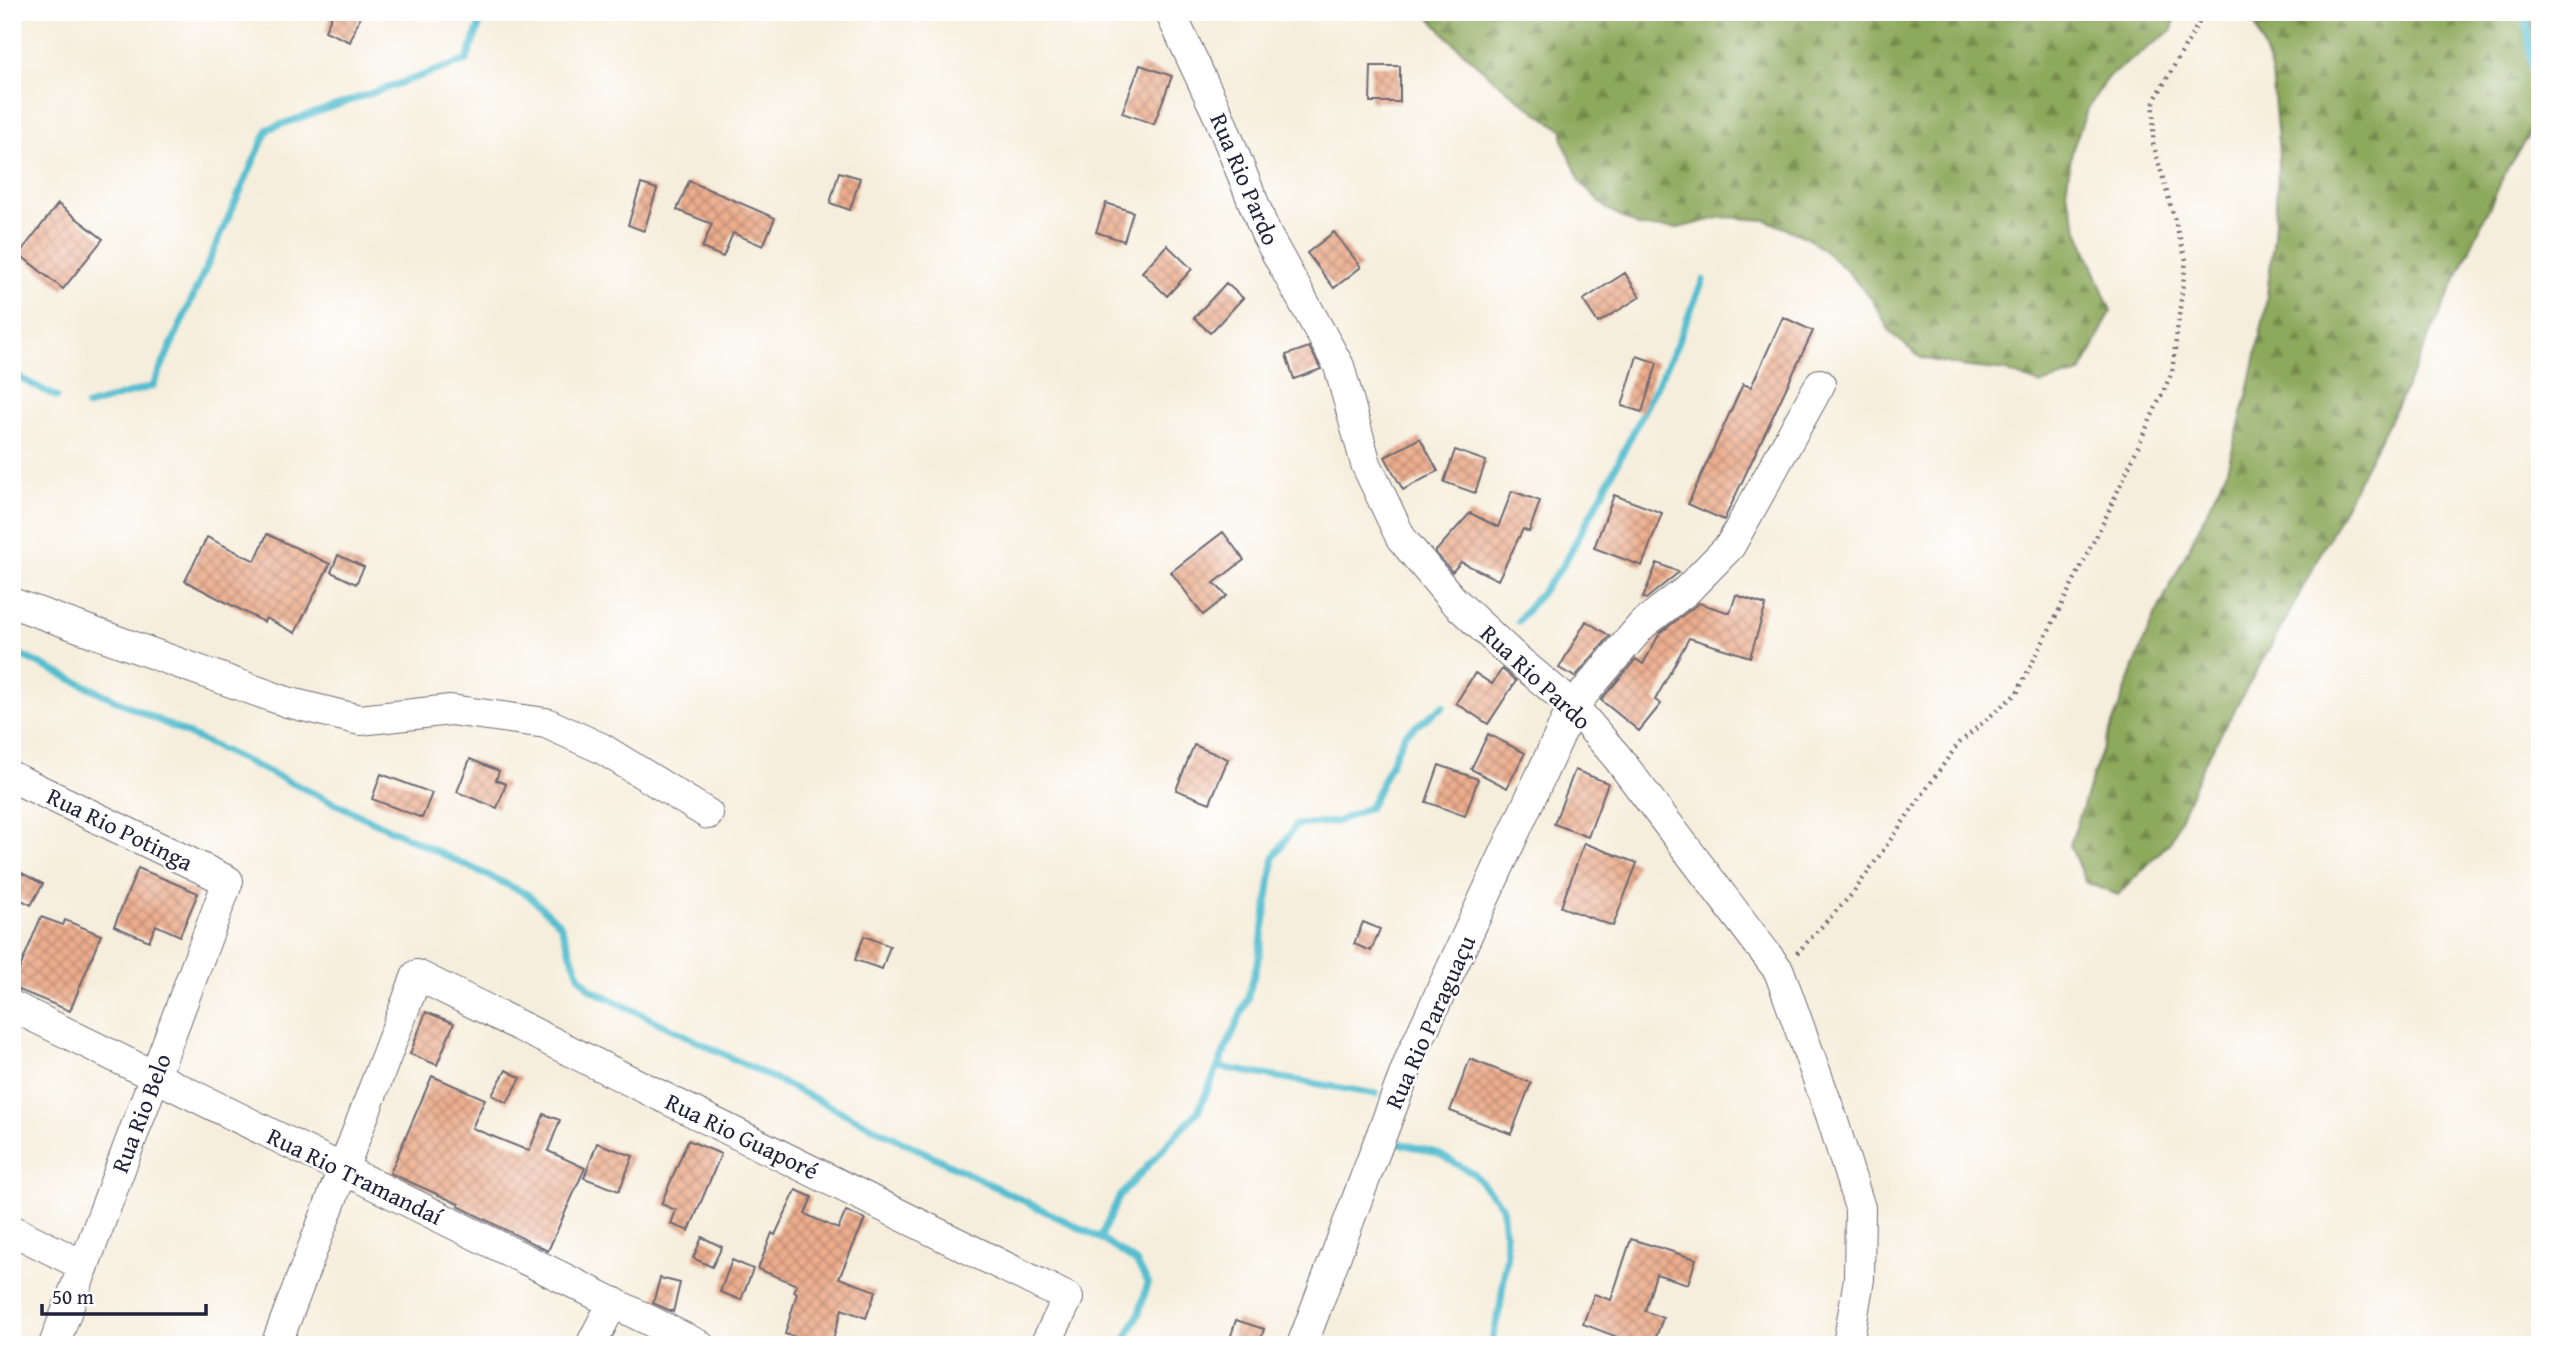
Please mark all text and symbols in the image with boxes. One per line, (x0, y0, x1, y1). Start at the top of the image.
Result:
street label: Rua Rio Pardo (1201, 108, 1289, 250)
street label: Rua Rio Pardo (1473, 616, 1599, 738)
street label: Rua Rio Potinga (41, 778, 200, 880)
street label: Rua Rio Paraguaçu (1376, 930, 1484, 1114)
street label: Rua Rio Belo (102, 1048, 180, 1178)
street label: Rua Rio Guaporé (660, 1084, 824, 1188)
street label: Rua Rio Tramandaí (261, 1118, 450, 1234)
scale bar (42, 1273, 206, 1317)
text: 50 m (52, 1281, 94, 1312)

